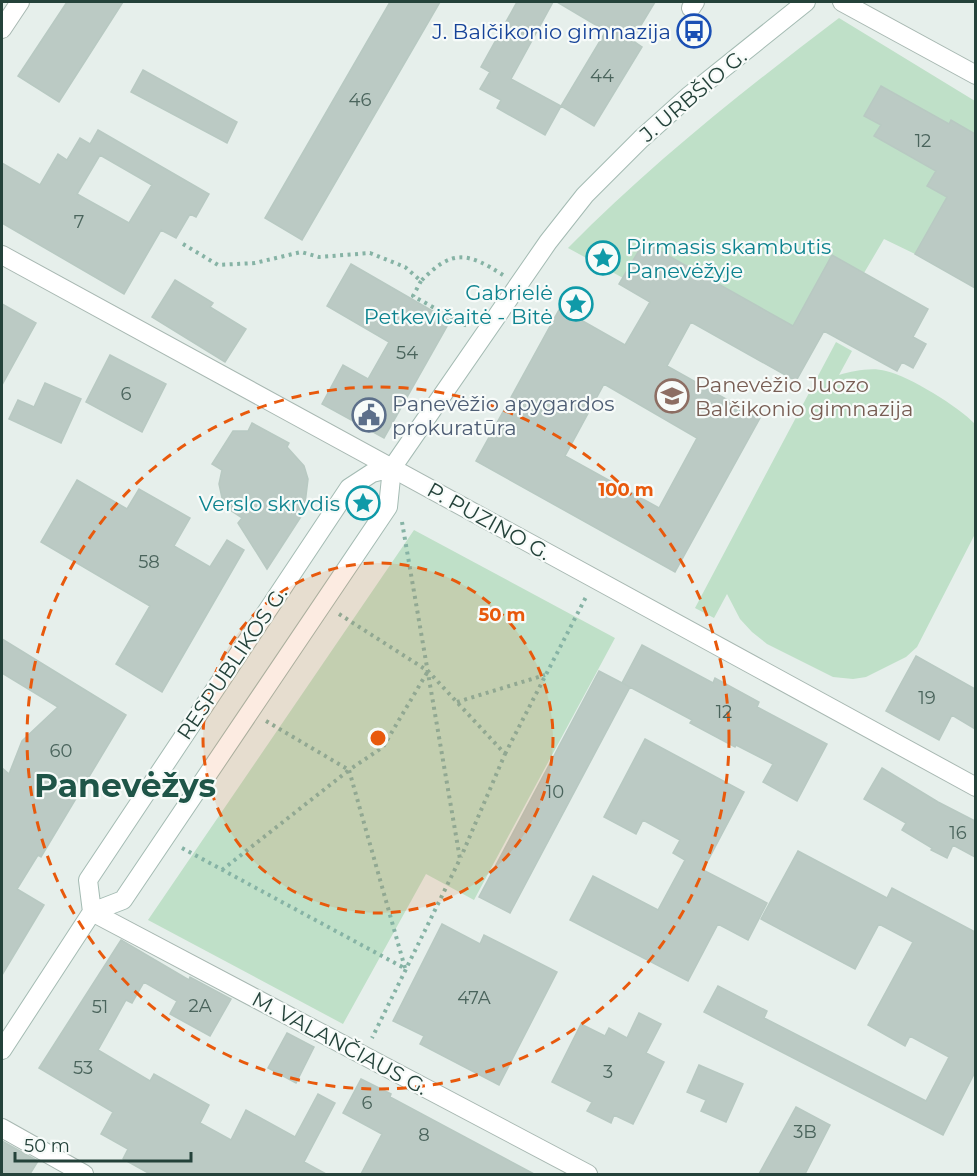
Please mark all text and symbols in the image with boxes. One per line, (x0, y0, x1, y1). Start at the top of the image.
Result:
bus stop icon: J. Balčikonio gimnazija (676, 13, 712, 49)
place label: J. Balčikonio gimnazija (431, 19, 671, 44)
street label: J. URBŠIO G. (634, 43, 751, 147)
house number: 44 (590, 65, 614, 87)
house number: 46 (349, 89, 371, 111)
house number: 12 (915, 130, 931, 152)
house number: 7 (74, 211, 84, 233)
place label: Pirmasis skambutis Panevėžyje (626, 234, 831, 283)
place icon: Pirmasis skambutis Panevėžyje (585, 240, 621, 276)
place label: Gabrielė Petkevičaitė - Bitė (364, 280, 553, 329)
place icon: Gabrielė Petkevičaitė - Bitė (558, 286, 594, 322)
house number: 54 (396, 342, 418, 364)
place label: Panevėžio Juozo Balčikonio gimnazija (695, 372, 913, 421)
school or university icon: Panevėžio Juozo Balčikonio gimnazija (654, 378, 690, 414)
house number: 6 (121, 383, 132, 405)
place label: Panevėžio apygardos prokuratūra (392, 391, 615, 440)
public building icon: Panevėžio apygardos prokuratūra (351, 397, 387, 433)
street label: P. PUZINO G. (423, 477, 555, 565)
text: 100 m (598, 479, 654, 501)
place icon: Verslo skrydis (345, 485, 381, 521)
place label: Verslo skrydis (199, 491, 340, 516)
house number: 58 (138, 551, 160, 573)
street label: RESPUBLIKOS G. (171, 582, 293, 744)
text: 50 m (479, 604, 525, 626)
house number: 19 (918, 687, 936, 709)
house number: 12 (716, 701, 732, 723)
centre of rings (368, 728, 388, 748)
house number: 60 (50, 740, 72, 762)
district label: Panevėžys (34, 765, 216, 805)
house number: 10 (546, 781, 564, 803)
house number: 16 (949, 822, 967, 844)
street label: M. VALANČIAUS G. (248, 986, 432, 1100)
house number: 47A (457, 987, 491, 1009)
house number: 2A (188, 995, 212, 1017)
house number: 51 (92, 996, 108, 1018)
house number: 53 (73, 1057, 93, 1079)
house number: 3 (603, 1061, 613, 1083)
house number: 6 (362, 1092, 373, 1114)
house number: 3B (793, 1121, 817, 1143)
house number: 8 (418, 1124, 430, 1146)
scale bar (15, 1125, 190, 1163)
text: 50 m (24, 1135, 70, 1157)

